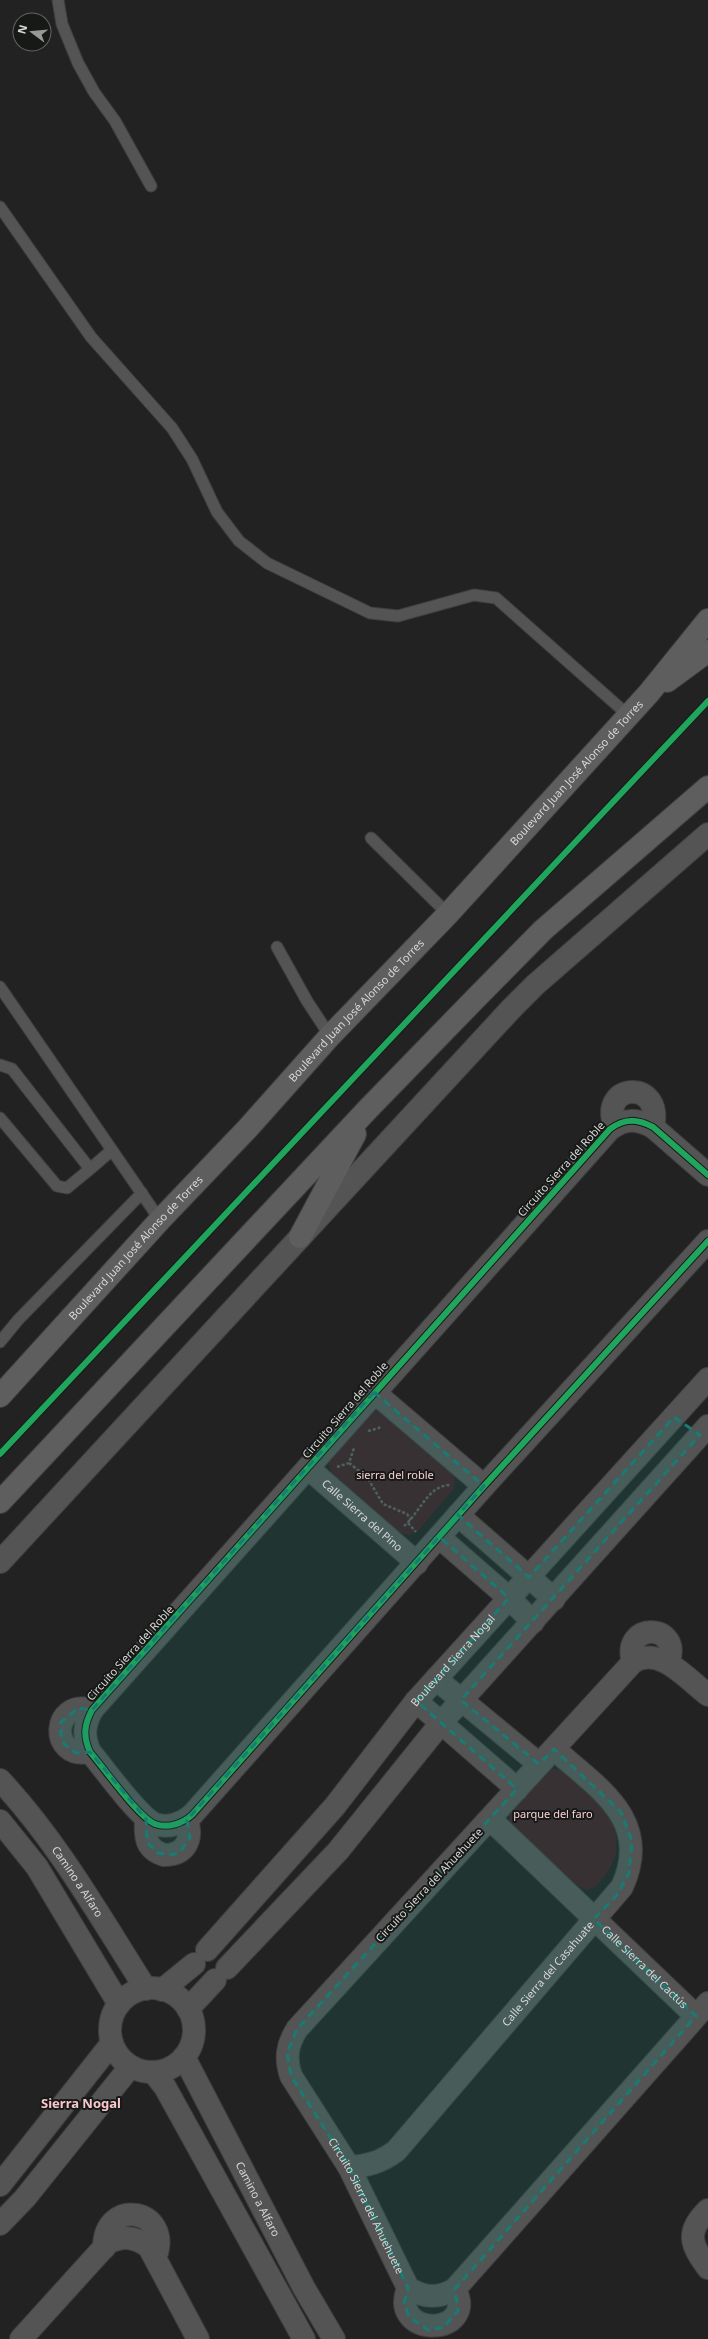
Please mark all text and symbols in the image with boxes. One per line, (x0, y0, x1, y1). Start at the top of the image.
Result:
north arrow (12, 12, 52, 52)
text: N (13, 23, 30, 35)
street label: Boulevard Juan José Alonso de Torres (506, 697, 646, 848)
street label: Boulevard Juan José Alonso de Torres (285, 935, 427, 1085)
street label: Circuito Sierra del Roble (514, 1118, 608, 1220)
street label: Boulevard Juan José Alonso de Torres (65, 1172, 206, 1323)
street label: Circuito Sierra del Roble (298, 1358, 391, 1461)
park label: sierra del roble (356, 1467, 434, 1482)
street label: Calle Sierra del Pino (319, 1476, 406, 1555)
street label: Circuito Sierra del Roble (83, 1602, 177, 1704)
street label: Boulevard Sierra Nogal (407, 1611, 498, 1709)
park label: parque del faro (513, 1806, 593, 1821)
street label: Circuito Sierra del Ahuehuete (372, 1824, 486, 1945)
street label: Camino a Alfaro (49, 1843, 107, 1920)
street label: Calle Sierra del Casahuate (498, 1917, 597, 2029)
street label: Calle Sierra del Cactús (599, 1922, 691, 2011)
district label: Sierra Nogal (41, 2094, 121, 2112)
street label: Circuito Sierra del Ahuehuete (325, 2135, 408, 2276)
street label: Camino a Alfaro (233, 2159, 284, 2239)

